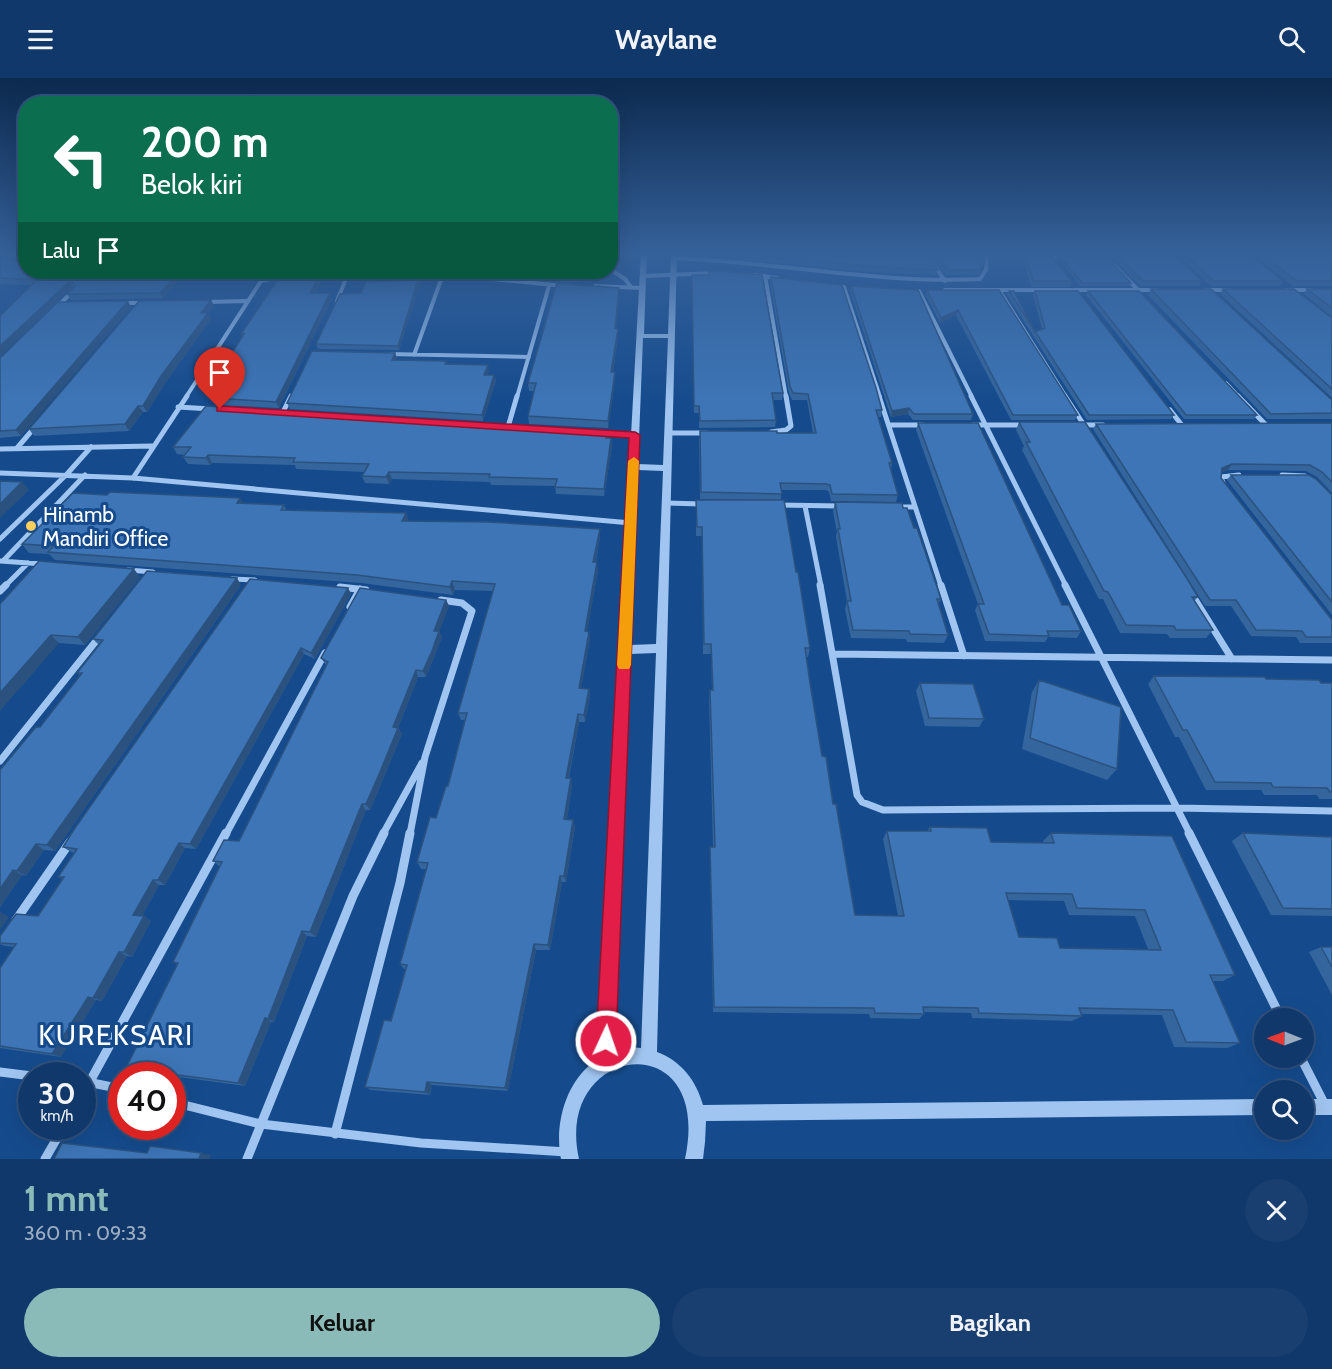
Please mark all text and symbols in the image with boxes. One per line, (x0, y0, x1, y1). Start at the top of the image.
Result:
icon: menu (24, 23, 57, 56)
text: Waylane (615, 23, 717, 56)
icon: search (1275, 23, 1308, 56)
text: 200 m (141, 116, 268, 168)
icon: left (42, 120, 120, 198)
text: Belok kiri (141, 168, 242, 201)
icon: arrive (92, 234, 125, 267)
text: Lalu (42, 237, 80, 264)
pin (194, 347, 245, 409)
icon: arrive (203, 356, 236, 389)
place label: Hinamb Mandiri Office (43, 502, 168, 551)
marker: Hinamb Mandiri Office (24, 519, 38, 533)
north arrow (1254, 1008, 1314, 1068)
map controls (1254, 1008, 1314, 1140)
position arrow (574, 1009, 638, 1073)
district label: KUREKSARI (38, 1018, 194, 1052)
speed limit sign: 40 (108, 1062, 186, 1140)
text: 30 (38, 1075, 76, 1112)
button: search (1254, 1080, 1314, 1140)
text: km/h (41, 1107, 73, 1125)
text: 1 mnt (24, 1176, 109, 1220)
button: close (1245, 1179, 1308, 1242)
text: 360 m · 09:33 (24, 1221, 147, 1245)
button: Keluar (24, 1288, 660, 1357)
button: Bagikan (672, 1288, 1308, 1357)

